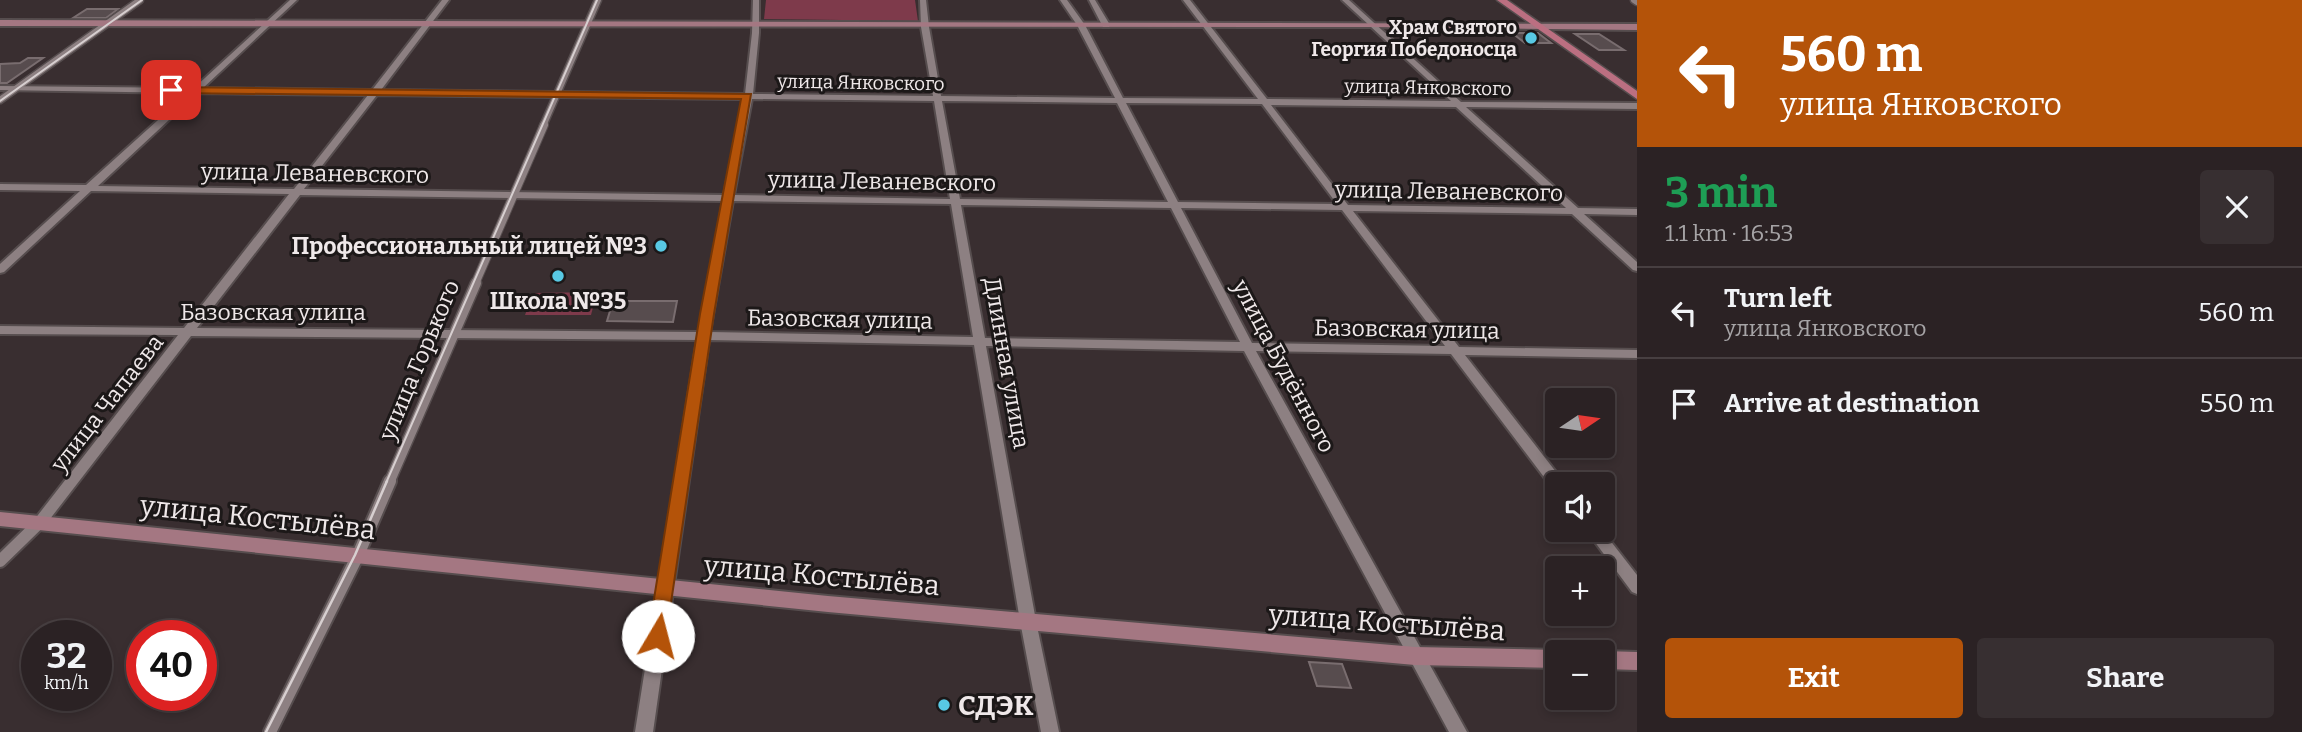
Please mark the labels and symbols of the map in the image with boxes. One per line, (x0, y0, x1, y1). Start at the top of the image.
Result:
place label: Храм Святого Георгия Победоносца (1311, 16, 1517, 61)
marker: Храм Святого Георгия Победоносца (1523, 30, 1539, 46)
pin (141, 60, 201, 120)
street label: улица Янковского (776, 70, 945, 95)
street label: улица Янковского (1343, 75, 1512, 100)
street label: улица Леваневского (200, 157, 429, 189)
street label: улица Леваневского (767, 165, 996, 197)
street label: улица Леваневского (1334, 175, 1563, 207)
place label: Профессиональный лицей №3 (291, 232, 647, 260)
marker: Профессиональный лицей №3 (653, 238, 669, 254)
marker: Школа №35 (550, 268, 566, 284)
street label: улица Будённого (1226, 274, 1341, 457)
street label: Длинная улица (978, 275, 1036, 451)
street label: улица Горького (372, 276, 465, 445)
place label: Школа №35 (490, 287, 626, 315)
street label: Базовская улица (180, 298, 366, 326)
street label: Базовская улица (747, 303, 933, 335)
street label: Базовская улица (1314, 313, 1500, 345)
street label: улица Чапаева (44, 328, 170, 478)
north arrow (1545, 388, 1615, 458)
street label: улица Костылёва (138, 489, 377, 546)
street label: улица Костылёва (702, 549, 941, 602)
street label: улица Костылёва (1267, 598, 1506, 647)
position arrow (621, 599, 695, 673)
speed limit sign: 40 (126, 620, 217, 711)
place label: СДЭК (958, 689, 1034, 722)
marker: СДЭК (936, 697, 952, 713)

